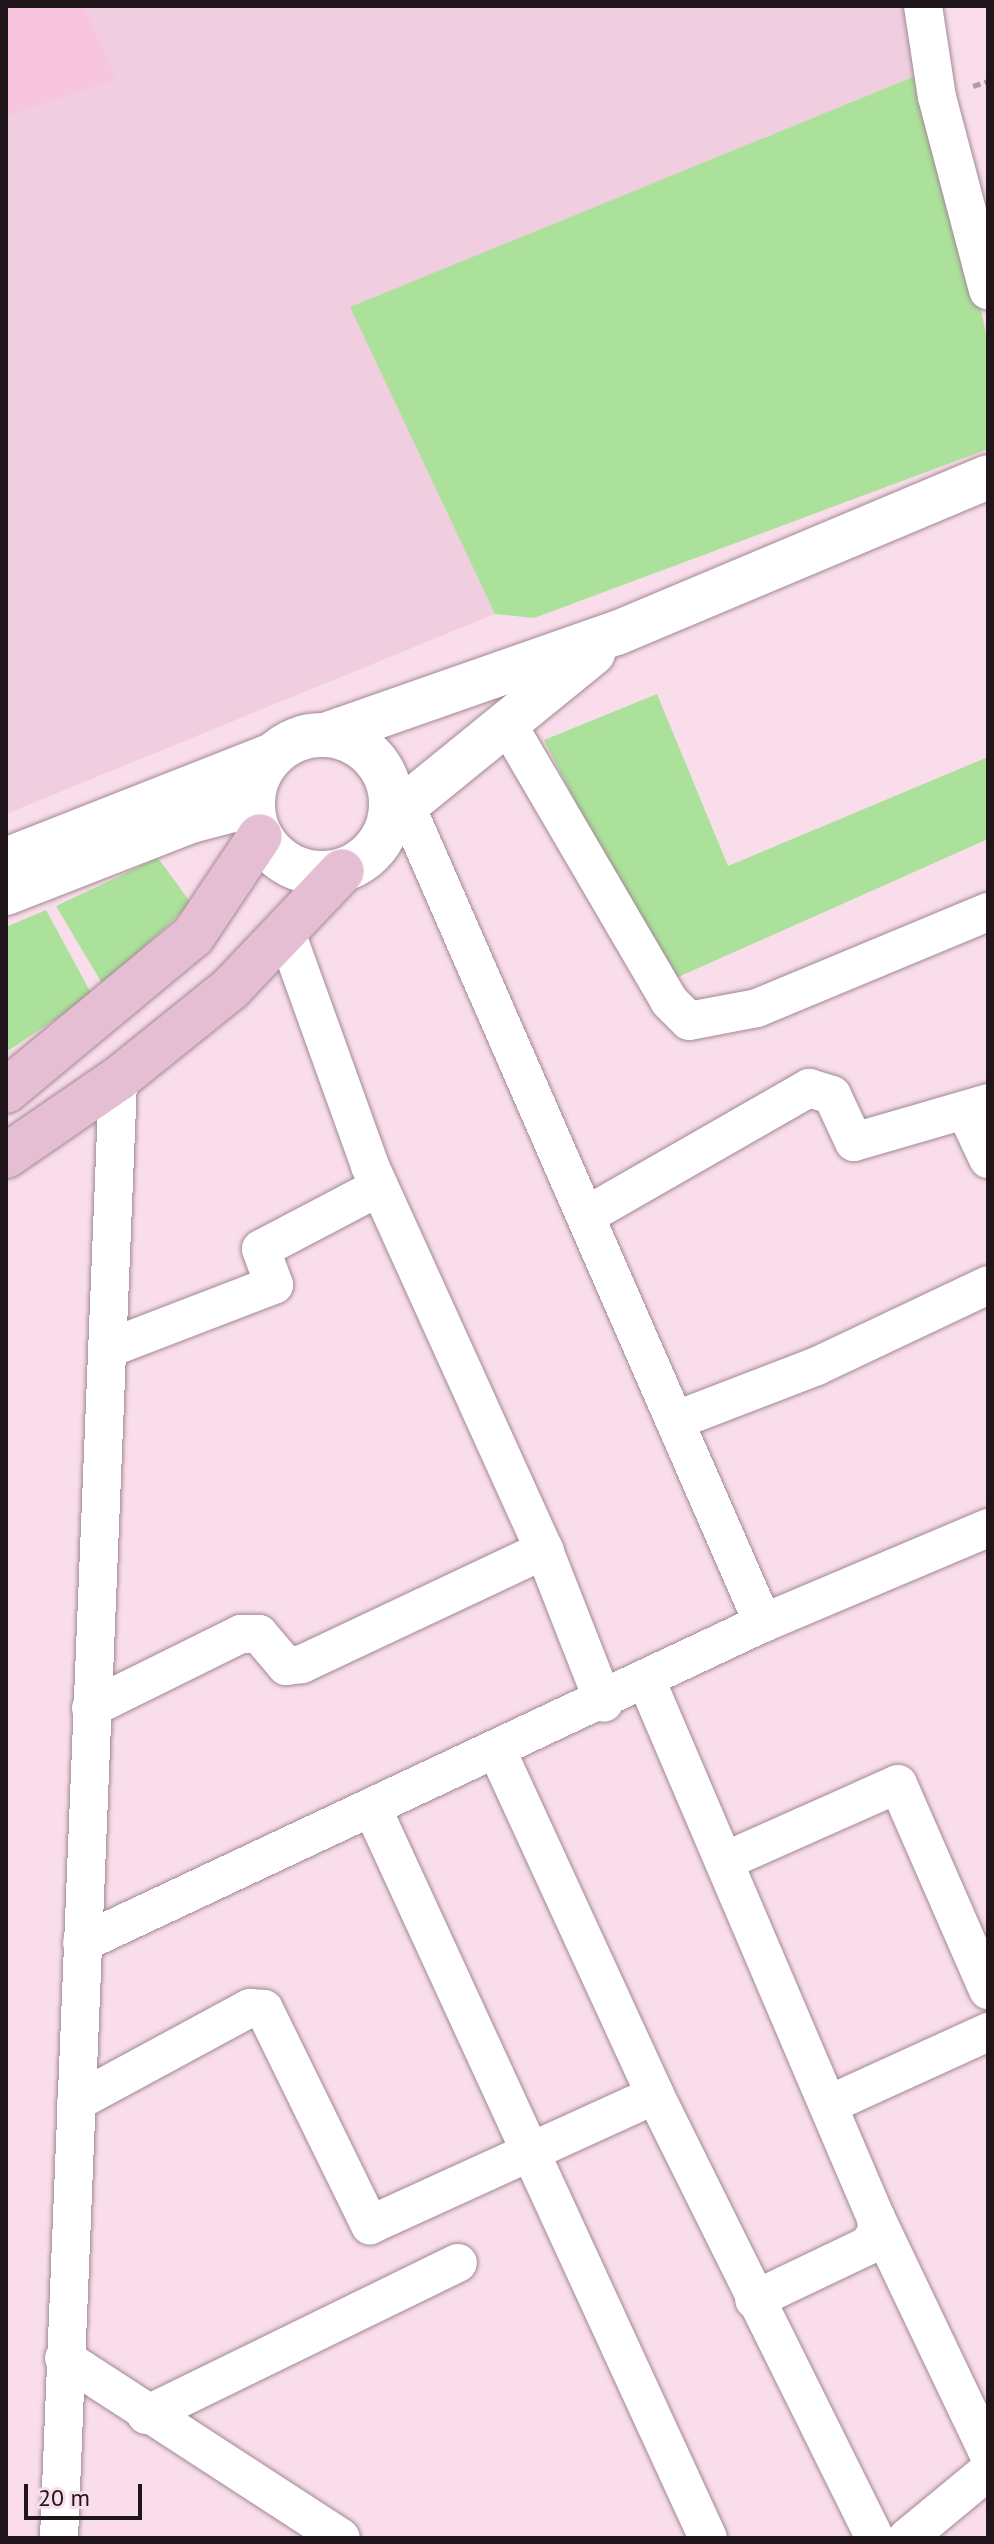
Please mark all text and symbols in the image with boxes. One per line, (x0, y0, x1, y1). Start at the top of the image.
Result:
scale bar (28, 2468, 146, 2518)
text: 20 m (38, 2482, 90, 2513)

